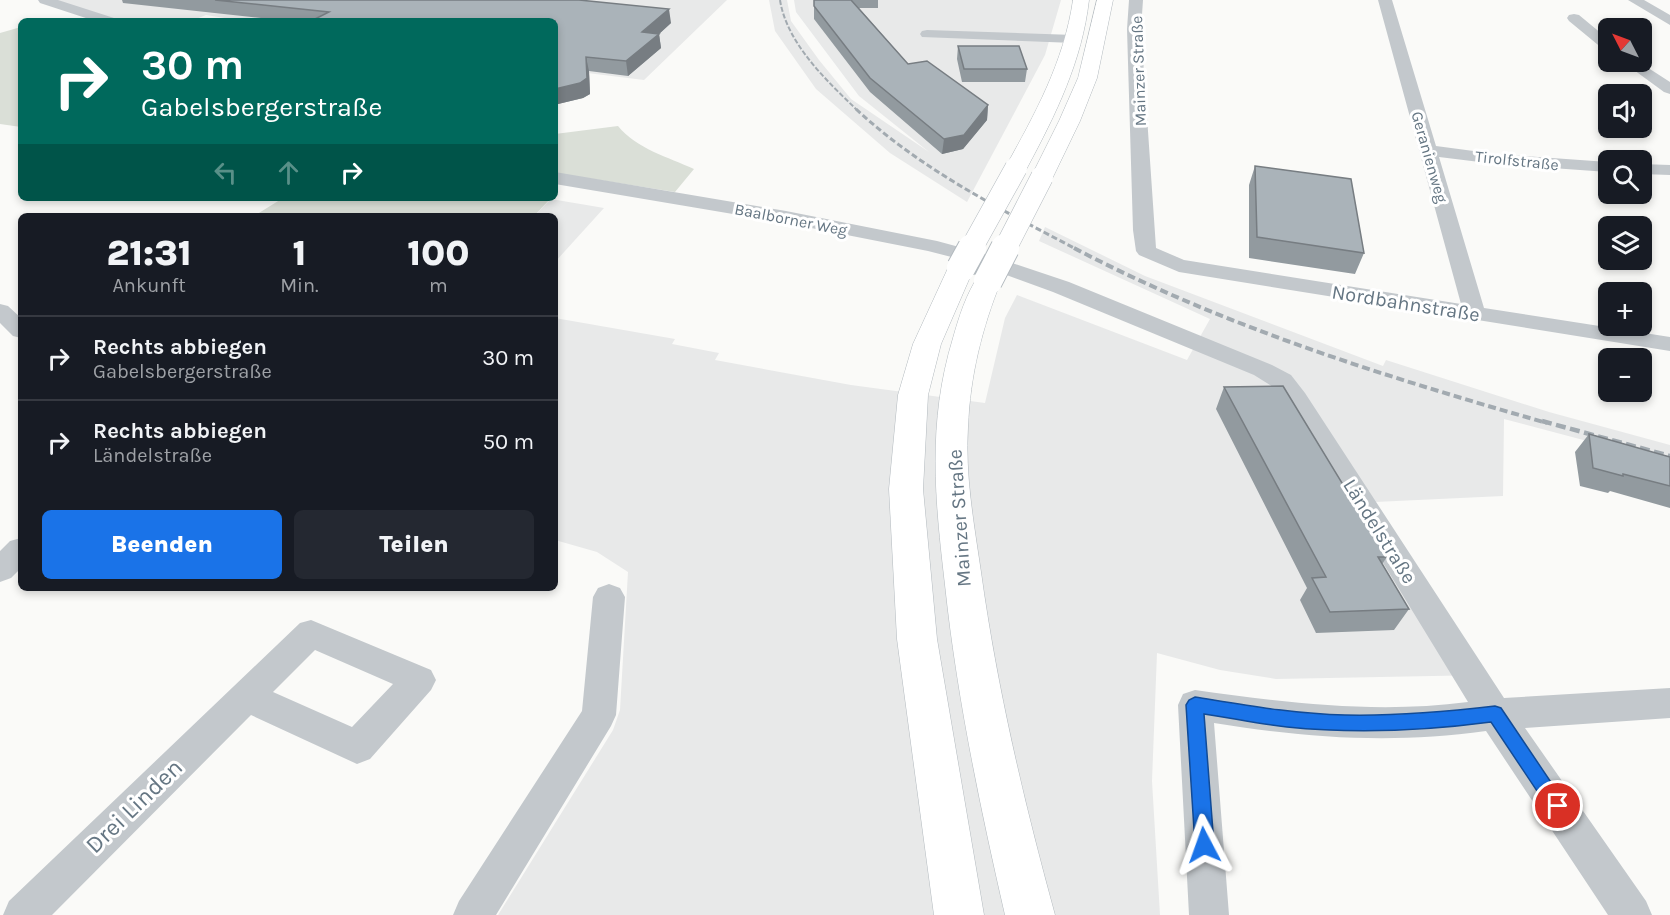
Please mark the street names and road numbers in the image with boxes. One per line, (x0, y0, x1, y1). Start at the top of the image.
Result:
street label: Mainzer Straße (1127, 15, 1150, 127)
street label: Geranienweg (1407, 109, 1452, 205)
street label: Tirolfstraße (1474, 147, 1560, 174)
street label: Baalborner Weg (733, 199, 849, 240)
street label: Nordbahnstraße (1330, 280, 1482, 327)
street label: Mainzer Straße (943, 448, 976, 588)
street label: Ländelstraße (1338, 475, 1421, 588)
street label: Drei Linden (80, 753, 188, 859)

